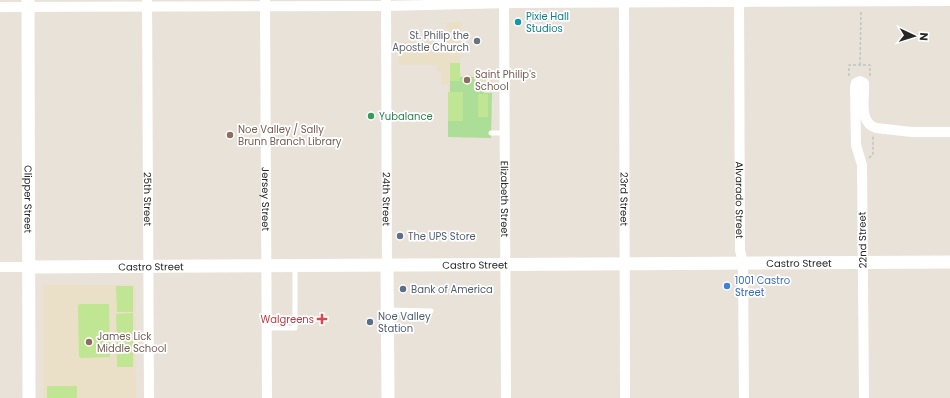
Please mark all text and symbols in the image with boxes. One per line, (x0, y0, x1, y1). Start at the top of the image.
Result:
place label: Pixie Hall Studios (526, 9, 569, 36)
north arrow (894, 16, 934, 56)
marker: Pixie Hall Studios (513, 17, 523, 27)
place label: St. Philip the Apostle Church (392, 28, 469, 55)
text: N (916, 32, 932, 41)
marker: St. Philip the Apostle Church (472, 36, 482, 46)
place label: Saint Philip's School (475, 67, 536, 94)
marker: Saint Philip's School (462, 75, 472, 85)
place label: Yubalance (379, 109, 433, 124)
marker: Yubalance (366, 111, 376, 121)
place label: Noe Valley / Sally Brunn Branch Library (238, 122, 342, 149)
marker: Noe Valley / Sally Brunn Branch Library (225, 130, 235, 140)
street label: Elizabeth Street (497, 161, 512, 238)
street label: Alvarado Street (732, 161, 747, 239)
street label: Clipper Street (20, 165, 36, 233)
street label: Jersey Street (258, 167, 273, 232)
street label: 25th Street (140, 172, 155, 226)
street label: 24th Street (379, 172, 394, 226)
street label: 23rd Street (616, 172, 632, 226)
street label: 22nd Street (855, 211, 870, 268)
place label: The UPS Store (408, 229, 476, 244)
marker: The UPS Store (395, 231, 405, 241)
street label: Castro Street (766, 256, 832, 271)
street label: Castro Street (442, 257, 508, 273)
street label: Castro Street (118, 259, 184, 275)
place label: 1001 Castro Street (735, 273, 790, 300)
marker: 1001 Castro Street (722, 281, 732, 291)
place label: Bank of America (411, 282, 493, 297)
marker: Bank of America (398, 284, 408, 294)
place label: Noe Valley Station (378, 309, 431, 336)
place label: Walgreens (261, 312, 314, 327)
marker: Walgreens (317, 314, 327, 324)
marker: Noe Valley Station (365, 317, 375, 327)
place label: James Lick Middle School (97, 329, 167, 356)
marker: James Lick Middle School (84, 337, 94, 347)

